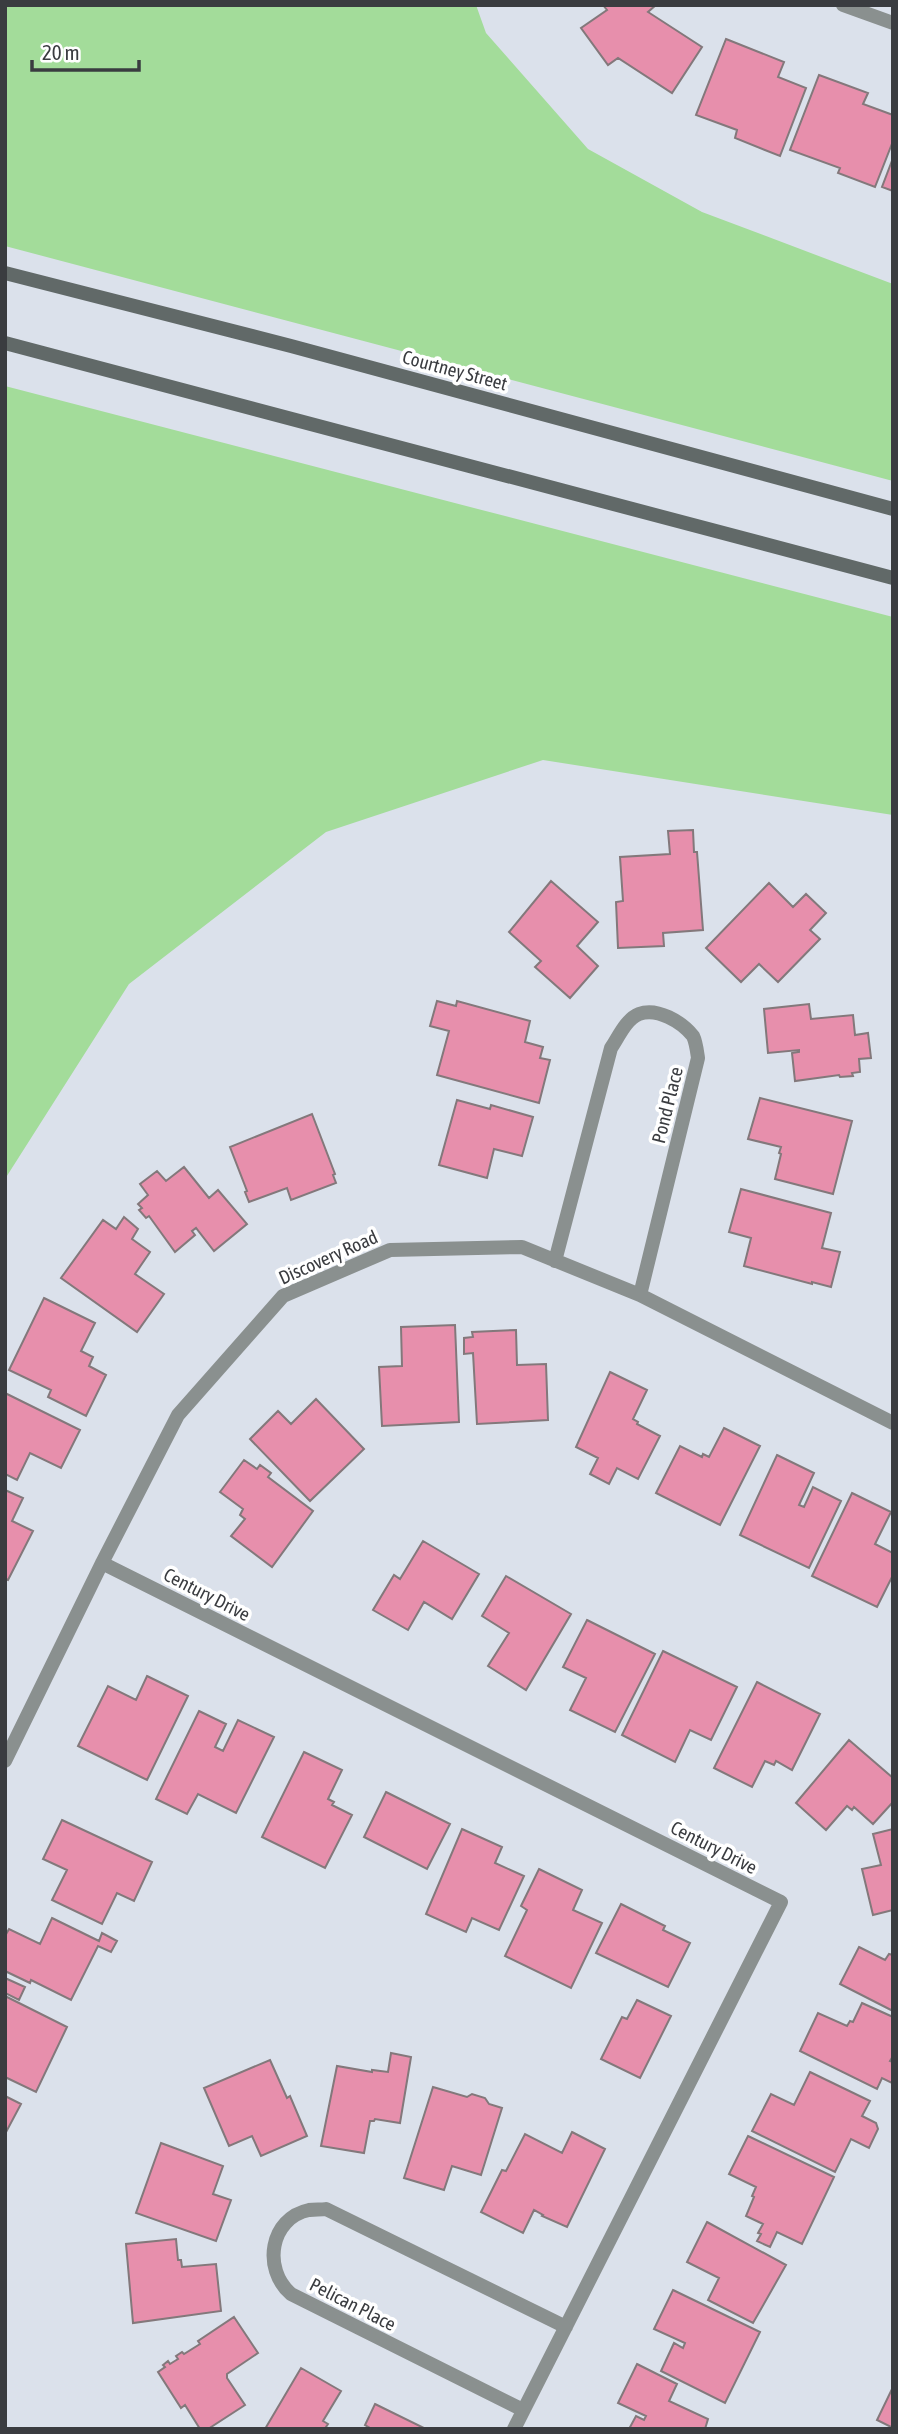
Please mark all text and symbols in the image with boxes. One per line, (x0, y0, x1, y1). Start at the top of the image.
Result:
scale bar (32, 28, 138, 72)
text: 20 m (42, 40, 80, 64)
street label: Courtney Street (400, 345, 510, 395)
street label: Pond Place (647, 1065, 687, 1145)
street label: Discovery Road (275, 1225, 381, 1289)
street label: Century Drive (160, 1563, 254, 1625)
street label: Century Drive (667, 1816, 761, 1878)
street label: Pelican Place (306, 2273, 400, 2335)

